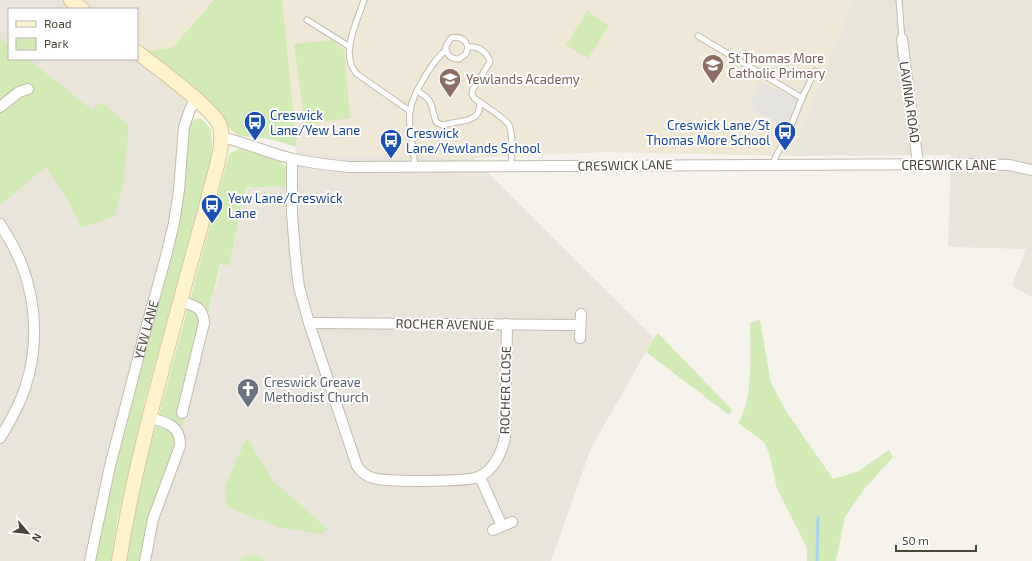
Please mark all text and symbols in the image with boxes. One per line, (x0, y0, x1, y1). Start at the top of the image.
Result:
legend (8, 8, 138, 60)
text: Road (44, 16, 72, 30)
text: Park (44, 36, 69, 50)
place label: St Thomas More Catholic Primary (728, 50, 826, 81)
school or university icon: St Thomas More Catholic Primary (700, 52, 726, 85)
street label: LAVINIA ROAD (896, 60, 924, 144)
school or university icon: Yewlands Academy (437, 66, 463, 99)
place label: Yewlands Academy (466, 71, 580, 87)
place label: Creswick Lane/Yew Lane (270, 107, 360, 138)
bus stop icon: Creswick Lane/Yew Lane (242, 109, 268, 142)
place label: Creswick Lane/St Thomas More School (646, 117, 770, 148)
bus stop icon: Creswick Lane/St Thomas More School (772, 119, 798, 152)
place label: Creswick Lane/Yewlands School (406, 125, 541, 156)
bus stop icon: Creswick Lane/Yewlands School (378, 127, 404, 160)
street label: CRESWICK LANE (577, 156, 673, 174)
street label: CRESWICK LANE (902, 157, 996, 173)
place label: Yew Lane/Creswick Lane (228, 190, 343, 221)
bus stop icon: Yew Lane/Creswick Lane (199, 192, 225, 225)
street label: YEW LANE (130, 298, 161, 361)
street label: ROCHER AVENUE (396, 315, 494, 333)
street label: ROCHER CLOSE (496, 346, 514, 434)
place label: Creswick Greave Methodist Church (264, 374, 369, 405)
church icon: Creswick Greave Methodist Church (235, 376, 261, 409)
north arrow (8, 513, 48, 553)
scale bar (896, 527, 976, 553)
text: N (30, 531, 45, 545)
text: 50 m (902, 533, 929, 547)

